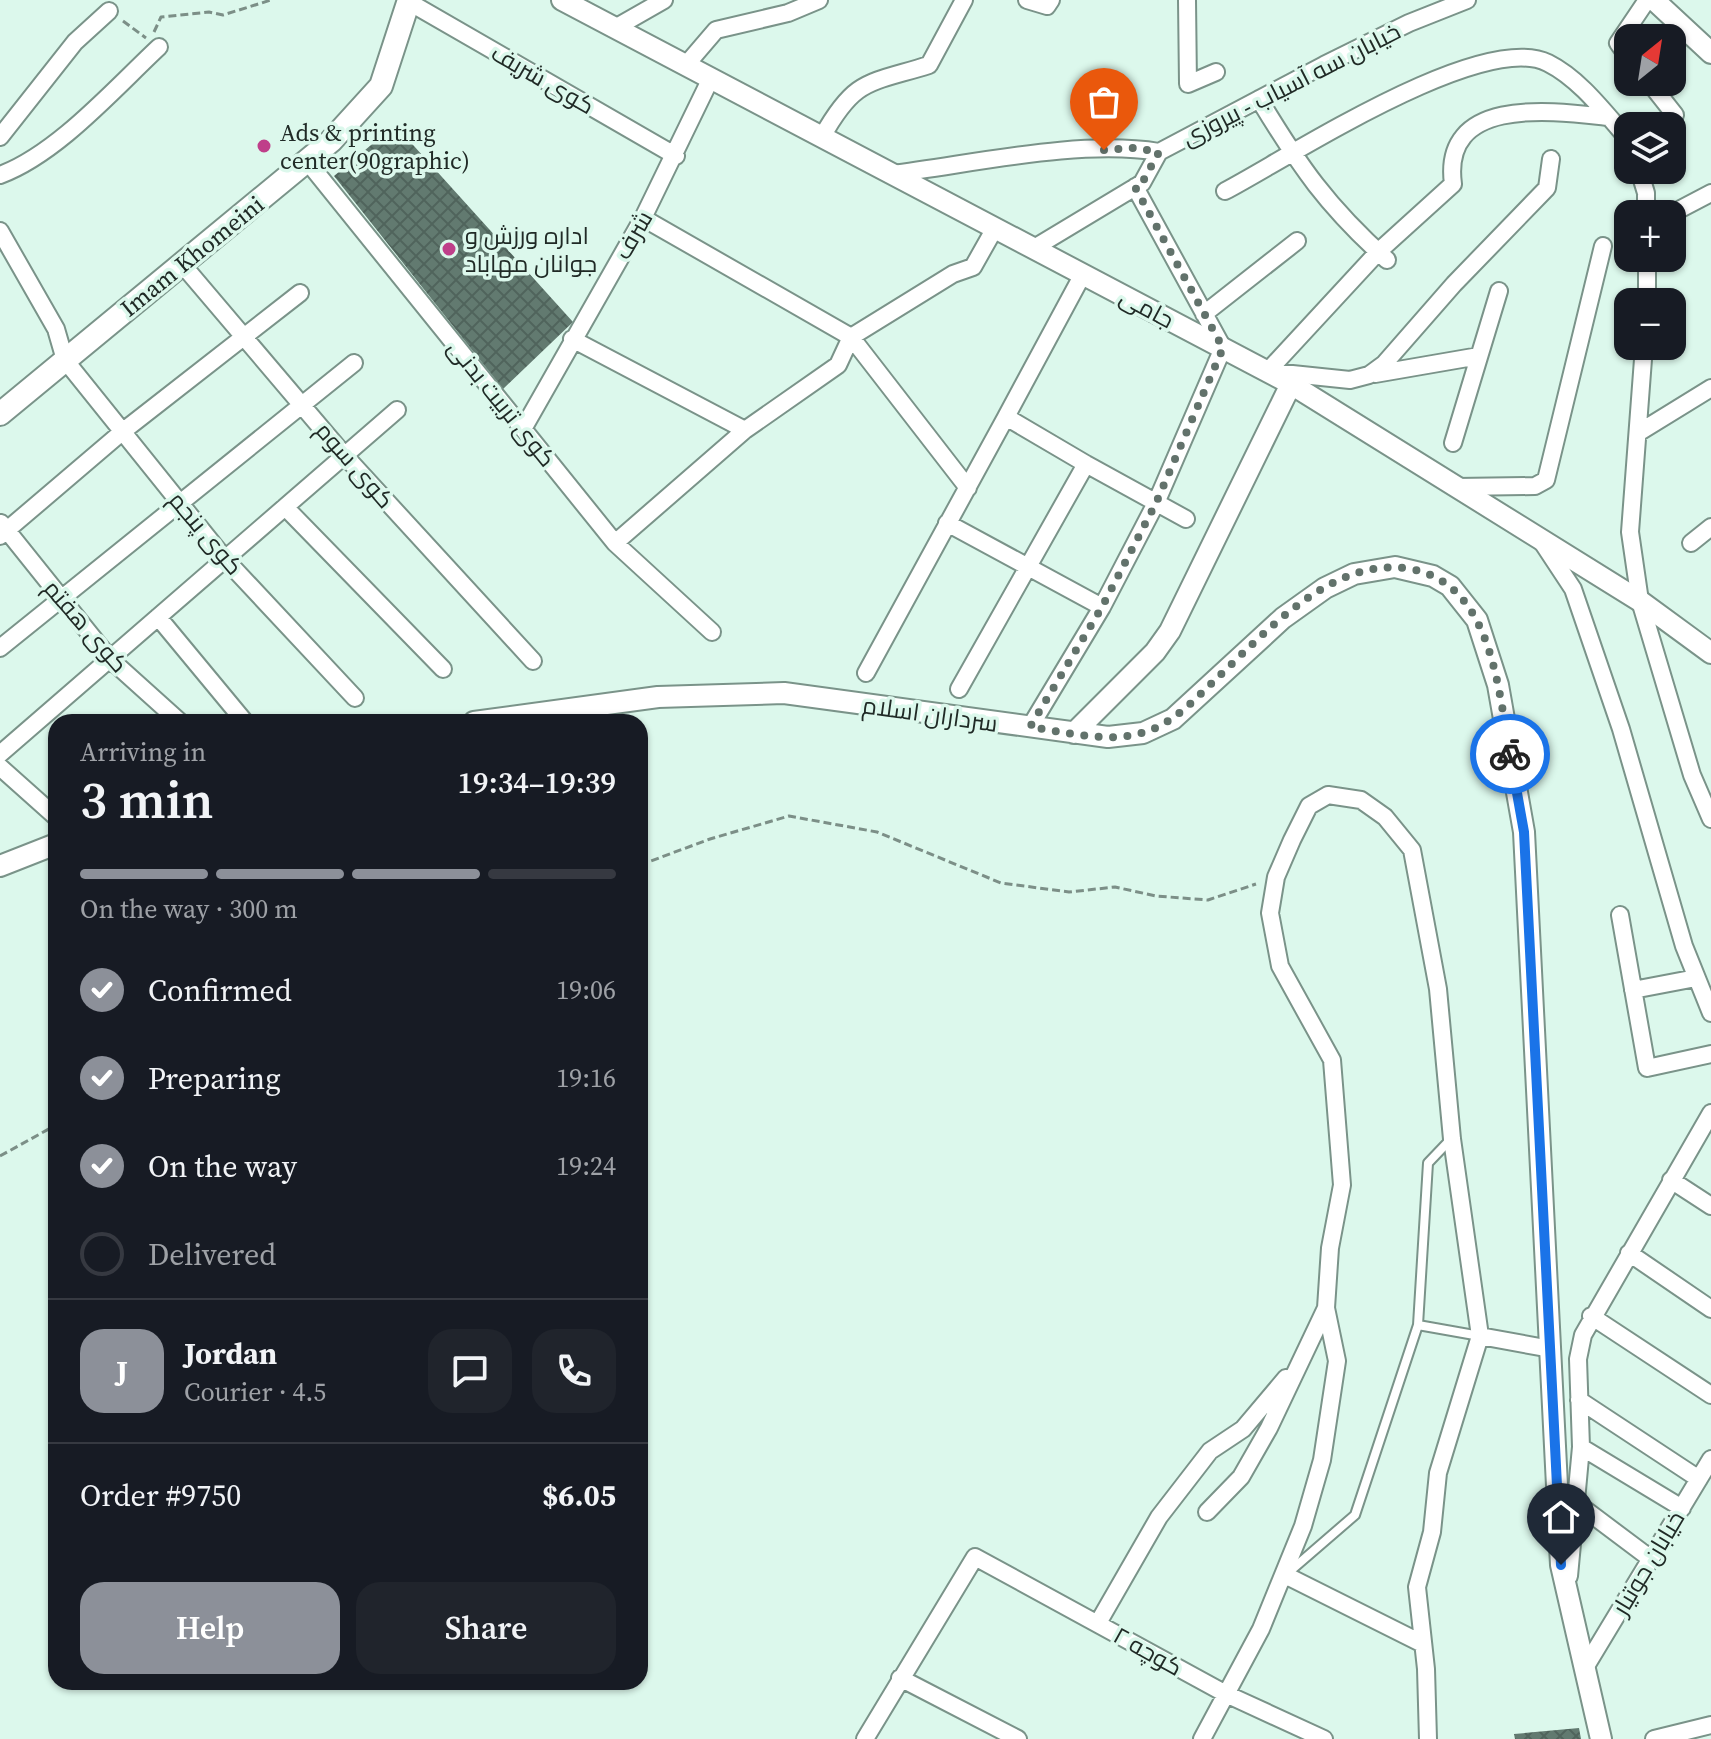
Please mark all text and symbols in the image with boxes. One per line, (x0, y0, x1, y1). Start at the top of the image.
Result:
street label: خیابان سه آسیاب - پیروزی (1176, 14, 1406, 154)
north arrow (1614, 24, 1686, 96)
map controls (1614, 24, 1686, 360)
street label: کوی شریف (485, 36, 601, 122)
pin (1070, 68, 1138, 150)
icon: bag (1082, 80, 1126, 124)
button: layers (1614, 112, 1686, 184)
place label: Ads & printing center(90graphic) (280, 116, 470, 177)
marker: Ads & printing center(90graphic) (255, 137, 273, 155)
street label: Imam Khomeini (113, 188, 271, 324)
button: + (1614, 200, 1686, 272)
street label: شرف (606, 204, 660, 266)
place label: اداره ورزش و جوانان مهاباد (465, 219, 597, 280)
marker: اداره ورزش و جوانان مهاباد (440, 240, 458, 258)
street label: جامی (1114, 280, 1180, 336)
button: − (1614, 288, 1686, 360)
street label: کوی تربیت بدنی (440, 332, 564, 474)
street label: کوی سوم (308, 415, 402, 515)
street label: کوی پنجم (161, 484, 251, 582)
street label: کوی هفتم (36, 572, 136, 680)
street label: سرداران اسلام (860, 688, 1000, 740)
courier (1470, 714, 1550, 794)
icon: bike (1488, 732, 1532, 776)
text: Arriving in (80, 734, 206, 770)
text: 19:34–19:39 (457, 762, 616, 803)
text: 3 min (80, 764, 213, 835)
text: On the way · 300 m (80, 891, 298, 927)
icon: check (80, 968, 124, 1012)
text: Confirmed (148, 970, 292, 1011)
text: 19:06 (556, 972, 616, 1008)
icon: check (80, 1056, 124, 1100)
text: Preparing (148, 1058, 281, 1099)
text: 19:16 (556, 1060, 616, 1096)
icon: check (80, 1144, 124, 1188)
text: On the way (148, 1146, 297, 1187)
text: 19:24 (556, 1148, 616, 1184)
text: Delivered (148, 1234, 276, 1275)
button: chat (428, 1329, 512, 1413)
button: phone (532, 1329, 616, 1413)
text: Jordan (184, 1333, 277, 1374)
text: J (116, 1351, 128, 1392)
text: Courier · 4.5 (184, 1374, 326, 1410)
text: Order #9750 (80, 1475, 241, 1516)
text: $6.05 (542, 1475, 616, 1516)
pin (1527, 1483, 1595, 1565)
icon: home (1539, 1495, 1583, 1539)
street label: خیابان جوتیار (1603, 1505, 1692, 1623)
button: Help (80, 1582, 340, 1674)
button: Share (356, 1582, 616, 1674)
street label: کوچه ۲ (1108, 1619, 1188, 1683)

